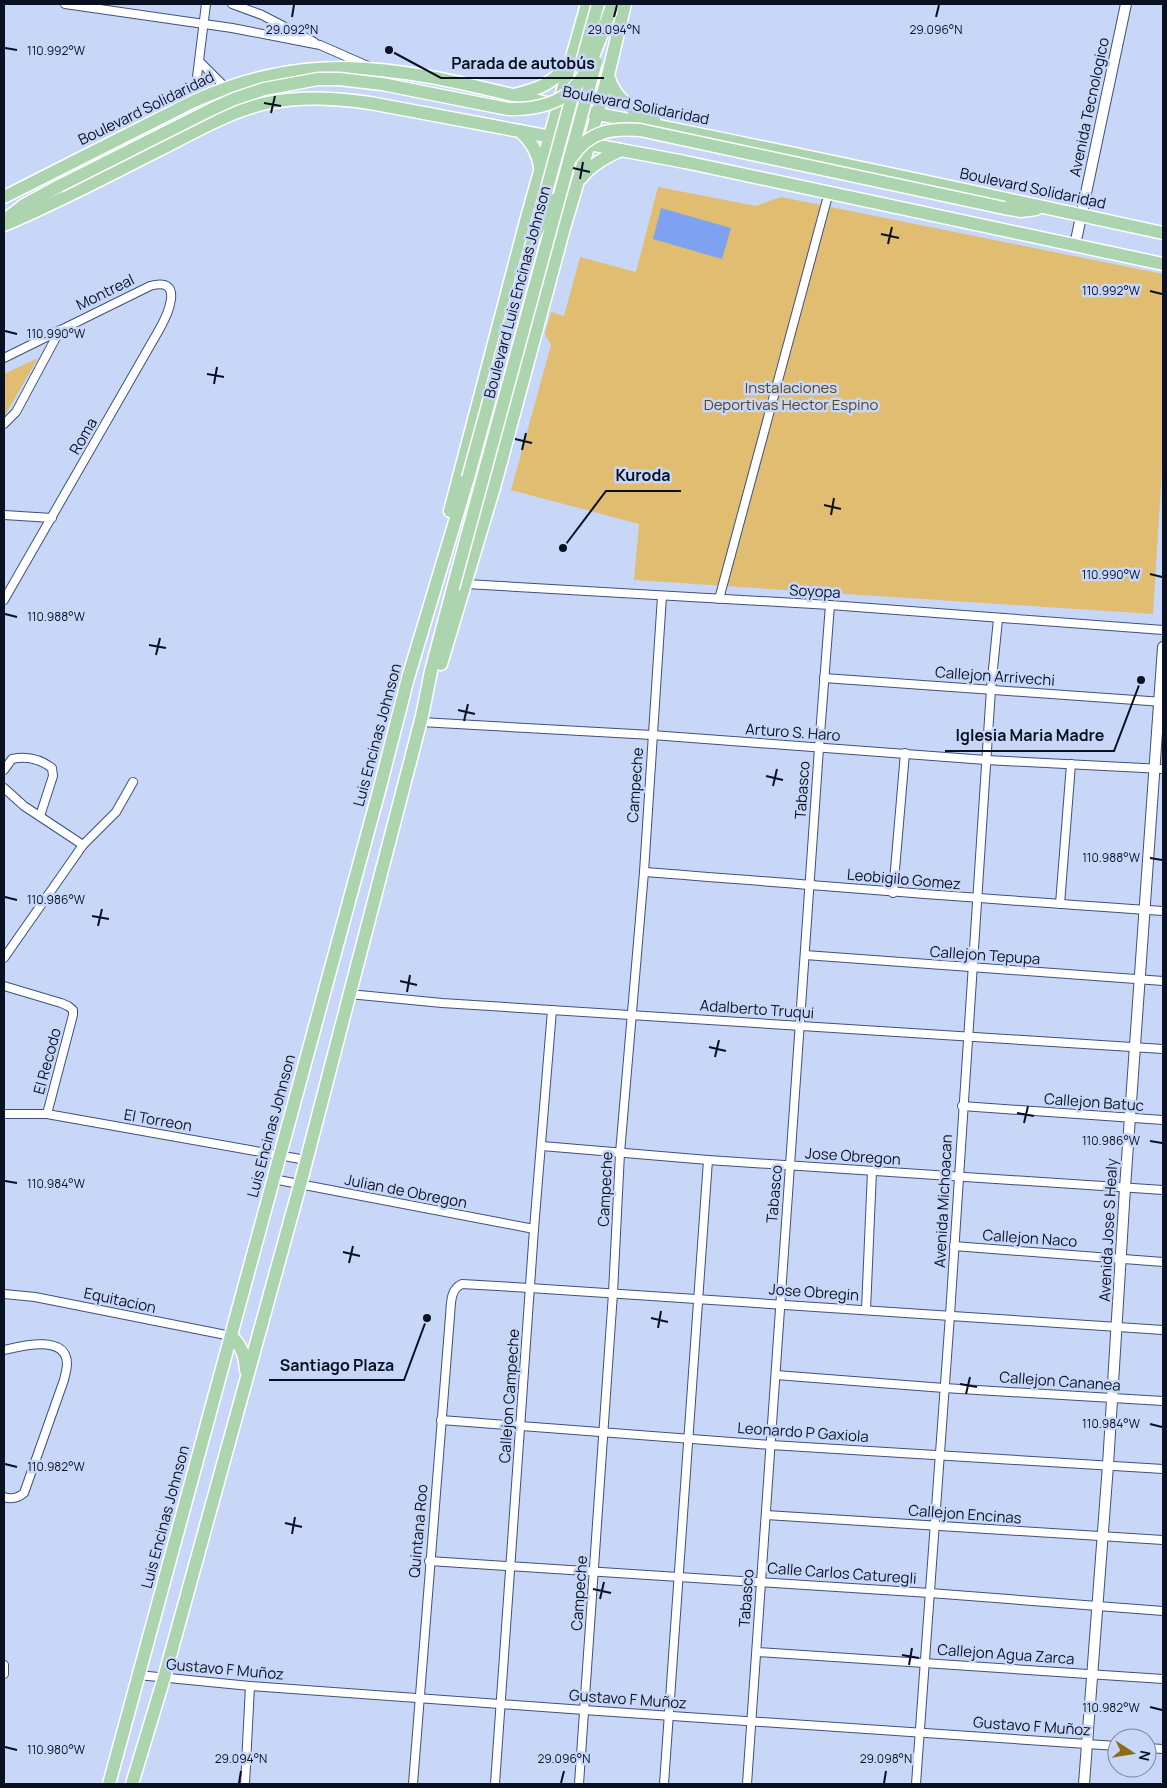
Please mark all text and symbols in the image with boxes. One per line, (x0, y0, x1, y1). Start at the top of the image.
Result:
text: 29.092°N (266, 21, 318, 38)
text: 29.094°N (588, 21, 640, 38)
text: 29.096°N (910, 21, 962, 38)
street label: Avenida Tecnologico (1064, 35, 1114, 178)
text: 110.992°W (27, 42, 86, 59)
callout: Parada de autobús (441, 47, 604, 78)
text: Parada de autobús (451, 52, 595, 74)
street label: Boulevard Solidaridad (74, 66, 218, 150)
street label: Boulevard Solidaridad (561, 80, 711, 130)
street label: Boulevard Solidaridad (958, 162, 1108, 214)
street label: Boulevard Luis Encinas Johnson (479, 183, 555, 400)
street label: Montreal (72, 269, 138, 315)
text: 110.992°W (1082, 282, 1141, 299)
text: 110.990°W (27, 325, 86, 342)
park label: Instalaciones Deportivas Hector Espino (704, 377, 878, 415)
street label: Roma (64, 414, 102, 458)
callout: Kuroda (606, 460, 681, 491)
text: Kuroda (616, 464, 671, 486)
text: 110.990°W (1082, 566, 1141, 583)
street label: Soyopa (789, 579, 841, 603)
text: 110.988°W (27, 608, 86, 625)
street label: Luis Encinas Johnson (348, 661, 406, 809)
street label: Callejon Arrivechi (934, 661, 1056, 691)
street label: Arturo S. Haro (745, 718, 841, 746)
callout: Iglesia Maria Madre (945, 720, 1114, 751)
text: Iglesia Maria Madre (956, 724, 1105, 746)
street label: Campeche (622, 746, 648, 823)
street label: Tabasco (789, 760, 815, 820)
text: 110.988°W (1082, 849, 1141, 866)
street label: Leobigilo Gomez (846, 864, 962, 894)
text: 110.986°W (27, 891, 86, 908)
street label: Callejon Tepupa (929, 941, 1041, 969)
street label: Adalberto Truqui (699, 995, 815, 1023)
street label: El Recodo (28, 1025, 66, 1097)
street label: Luis Encinas Johnson (242, 1052, 300, 1200)
street label: Callejon Batuc (1043, 1088, 1145, 1116)
street label: El Torreon (122, 1104, 194, 1136)
text: 110.986°W (1082, 1132, 1141, 1149)
street label: Avenida Michoacan (929, 1134, 957, 1268)
street label: Jose Obregon (804, 1142, 902, 1170)
street label: Campeche (593, 1151, 617, 1227)
street label: Avenida Jose S Healy (1094, 1158, 1122, 1302)
street label: Tabasco (761, 1164, 787, 1224)
street label: Julian de Obregon (343, 1169, 469, 1213)
text: 110.984°W (27, 1175, 86, 1192)
street label: Callejon Naco (982, 1224, 1078, 1252)
street label: Jose Obregin (768, 1278, 860, 1306)
street label: Equitacion (82, 1282, 158, 1318)
street label: Callejon Campeche (494, 1328, 524, 1464)
callout: Santiago Plaza (269, 1349, 404, 1380)
text: Santiago Plaza (280, 1354, 394, 1376)
street label: Callejon Cananea (999, 1366, 1121, 1396)
text: 110.984°W (1082, 1415, 1141, 1432)
street label: Leonardo P Gaxiola (737, 1417, 869, 1447)
street label: Luis Encinas Johnson (136, 1443, 194, 1591)
text: 110.982°W (27, 1458, 86, 1475)
street label: Quintana Roo (403, 1483, 433, 1579)
street label: Callejon Encinas (908, 1500, 1022, 1528)
street label: Campeche (566, 1554, 592, 1631)
street label: Calle Carlos Caturegli (767, 1557, 917, 1589)
street label: Tabasco (733, 1568, 759, 1628)
street label: Callejon Agua Zarca (937, 1639, 1075, 1669)
street label: Gustavo F Muñoz (165, 1653, 285, 1685)
street label: Gustavo F Muñoz (568, 1684, 688, 1714)
text: 110.982°W (1082, 1699, 1141, 1716)
street label: Gustavo F Muñoz (972, 1711, 1092, 1741)
north arrow (1107, 1728, 1157, 1778)
text: 110.980°W (27, 1741, 86, 1758)
text: N (1135, 1749, 1156, 1763)
text: 29.094°N (215, 1750, 267, 1767)
text: 29.096°N (538, 1750, 590, 1767)
text: 29.098°N (860, 1750, 912, 1767)

